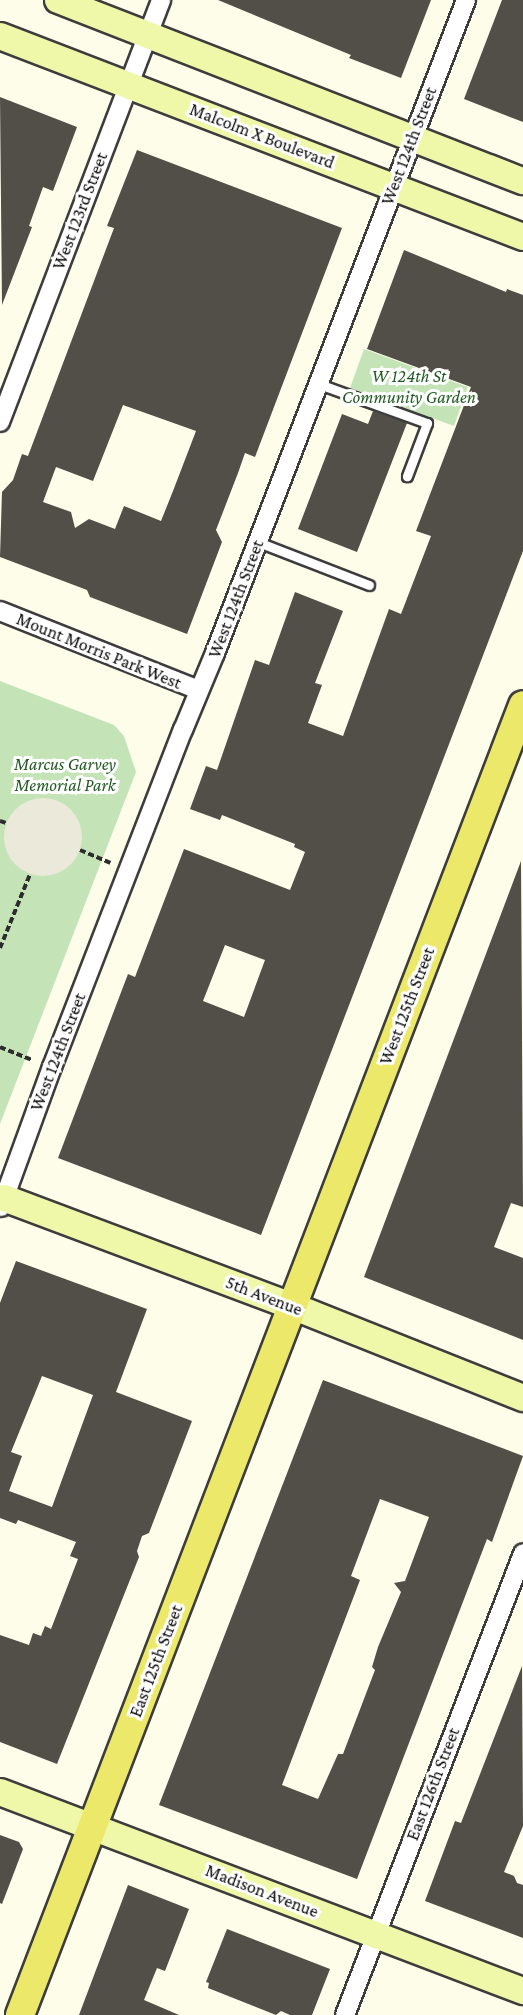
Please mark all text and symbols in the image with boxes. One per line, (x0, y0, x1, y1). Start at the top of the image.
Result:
street label: West 124th Street (377, 84, 441, 208)
street label: Malcolm X Boulevard (187, 98, 337, 174)
street label: West 123rd Street (48, 149, 112, 273)
park label: W 124th St Community Garden (342, 366, 476, 409)
street label: West 124th Street (204, 537, 268, 661)
street label: Mount Morris Park West (13, 608, 185, 694)
park label: Marcus Garvey Memorial Park (14, 754, 116, 796)
street label: West 125th Street (375, 944, 439, 1068)
street label: West 124th Street (26, 990, 90, 1114)
street label: 5th Avenue (223, 1272, 305, 1320)
street label: East 125th Street (125, 1602, 187, 1720)
street label: East 126th Street (402, 1724, 464, 1844)
street label: Madison Avenue (202, 1860, 322, 1922)

